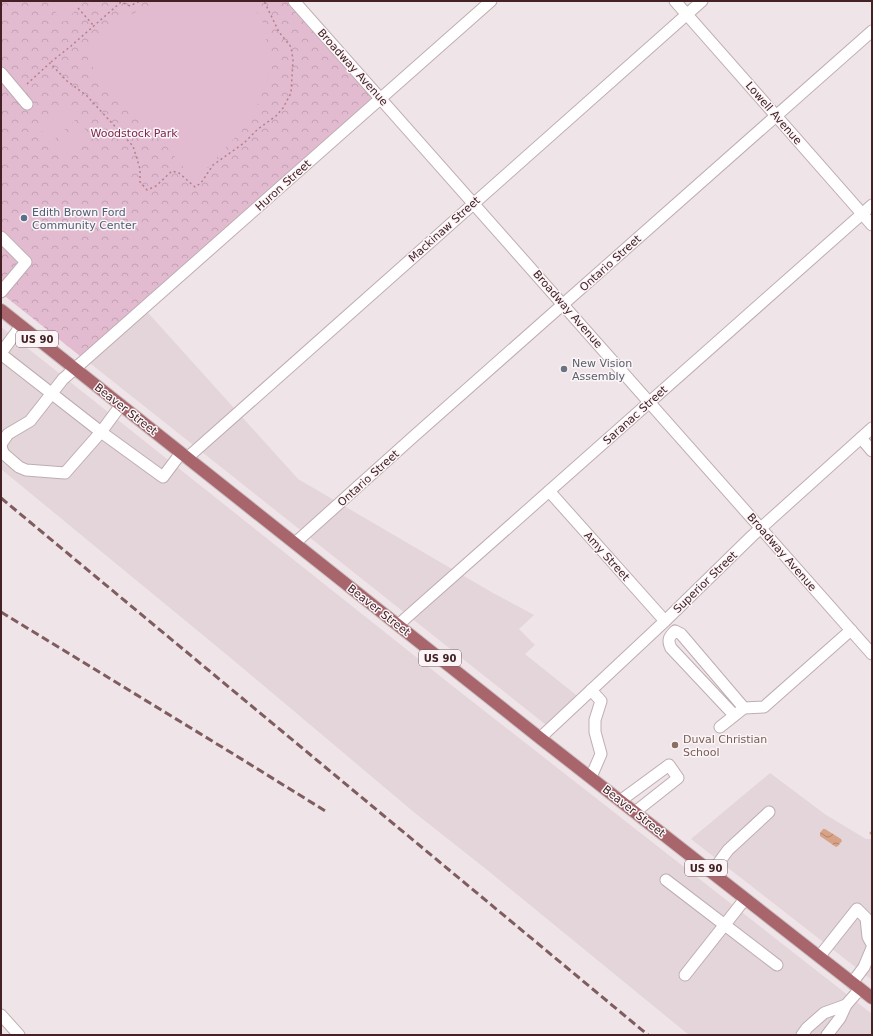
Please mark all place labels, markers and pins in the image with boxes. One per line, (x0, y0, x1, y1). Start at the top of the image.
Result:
place label: Edith Brown Ford Community Center (32, 206, 137, 232)
marker: Edith Brown Ford Community Center (19, 213, 29, 223)
place label: New Vision Assembly (572, 357, 632, 383)
marker: New Vision Assembly (559, 364, 569, 374)
place label: Duval Christian School (683, 733, 767, 759)
marker: Duval Christian School (670, 740, 680, 750)

